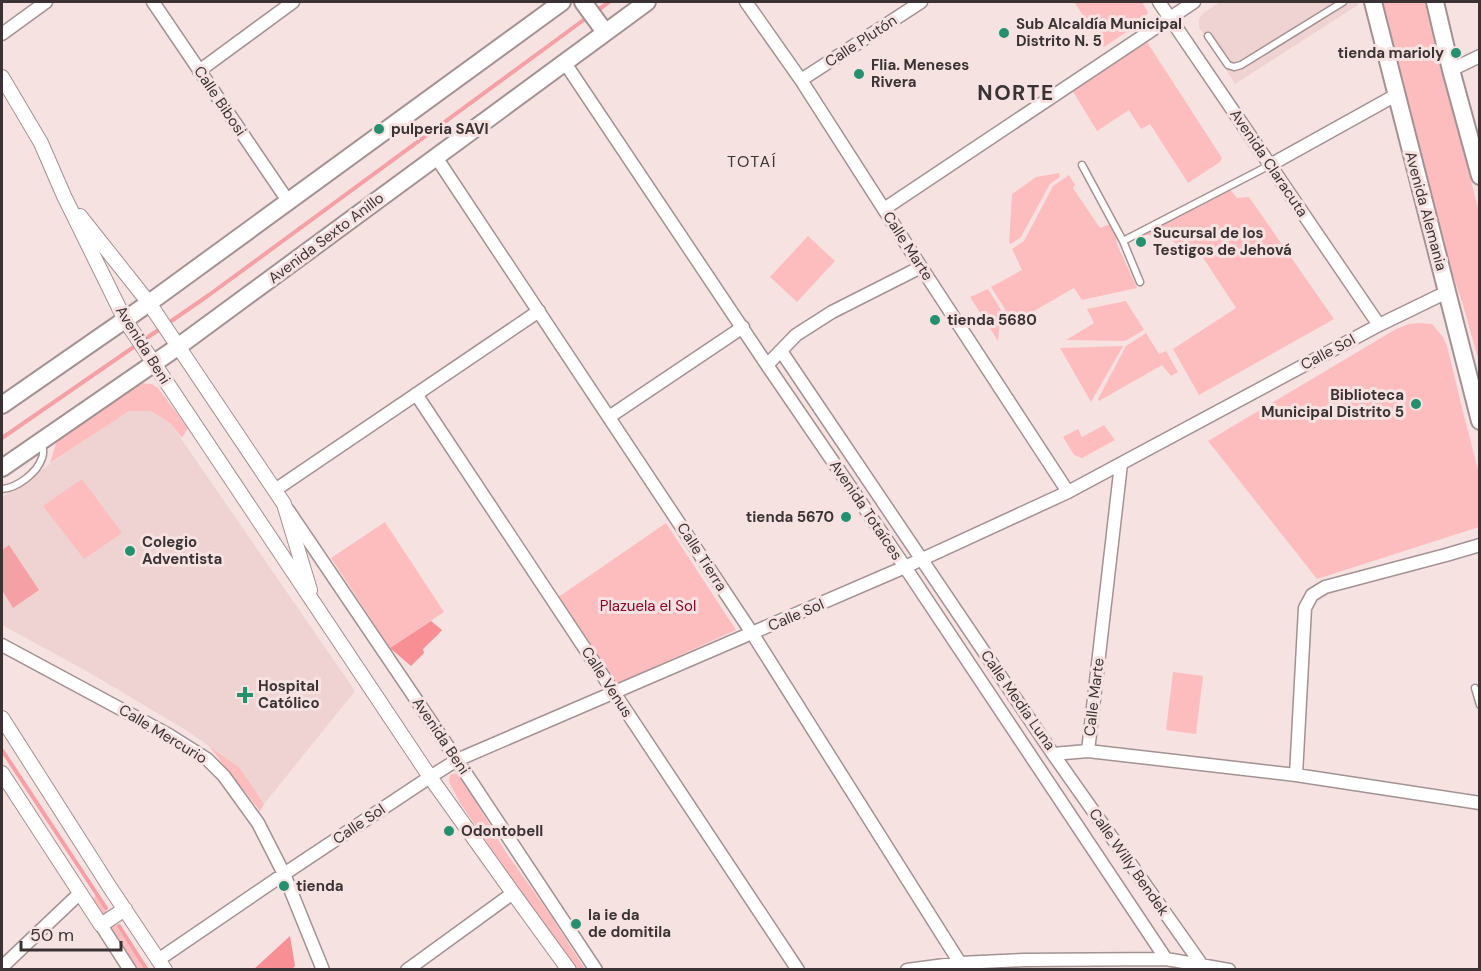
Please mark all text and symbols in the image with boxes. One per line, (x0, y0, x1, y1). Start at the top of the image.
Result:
street label: Calle Plutón (821, 10, 901, 72)
place label: Sub Alcaldía Municipal Distrito N. 5 (1016, 14, 1182, 51)
marker: Sub Alcaldía Municipal Distrito N. 5 (997, 26, 1011, 40)
place label: tienda marioly (1338, 43, 1444, 63)
marker: tienda marioly (1449, 46, 1463, 60)
place label: Flia. Meneses Rivera (871, 55, 969, 92)
street label: Calle Bibosi (189, 62, 251, 140)
marker: Flia. Meneses Rivera (852, 67, 866, 81)
district label: NORTE (977, 79, 1055, 107)
street label: Avenida Claracuta (1225, 105, 1313, 221)
place label: pulperia SAVI (391, 119, 489, 139)
marker: pulperia SAVI (372, 122, 386, 136)
street label: Avenida Alemania (1400, 149, 1452, 273)
district label: TOTAÍ (727, 151, 777, 172)
street label: Avenida Sexto Anillo (264, 188, 388, 288)
street label: Calle Marte (878, 208, 938, 284)
place label: Sucursal de los Testigos de Jehová (1153, 223, 1292, 260)
marker: Sucursal de los Testigos de Jehová (1134, 235, 1148, 249)
street label: Avenida Beni (111, 302, 175, 388)
place label: tienda 5680 (947, 310, 1037, 330)
marker: tienda 5680 (928, 313, 942, 327)
street label: Calle Sol (1297, 329, 1359, 375)
place label: Biblioteca Municipal Distrito 5 (1261, 385, 1404, 422)
marker: Biblioteca Municipal Distrito 5 (1409, 397, 1423, 411)
street label: Avenida Totaíces (825, 456, 907, 564)
place label: tienda 5670 (746, 507, 834, 527)
marker: tienda 5670 (839, 510, 853, 524)
street label: Calle Tierra (672, 519, 732, 595)
place label: Colegio Adventista (142, 532, 222, 569)
marker: Colegio Adventista (123, 544, 137, 558)
street label: Calle Sol (765, 594, 827, 636)
park label: Plazuela el Sol (600, 596, 696, 616)
street label: Calle Venus (577, 643, 637, 721)
street label: Calle Media Luna (976, 646, 1060, 754)
street label: Calle Marte (1079, 657, 1109, 737)
place label: Hospital Católico (258, 676, 320, 713)
marker: Hospital Católico (236, 686, 254, 704)
street label: Avenida Beni (408, 694, 474, 778)
street label: Calle Mercurio (115, 700, 211, 768)
street label: Calle Sol (329, 799, 389, 849)
street label: Calle Willy Bendek (1084, 804, 1174, 920)
place label: Odontobell (461, 821, 543, 841)
marker: Odontobell (442, 824, 456, 838)
place label: tienda (296, 876, 344, 896)
marker: tienda (277, 879, 291, 893)
place label: la ie da de domitila (588, 905, 671, 942)
scale bar (21, 914, 122, 952)
marker: la ie da de domitila (569, 917, 583, 931)
text: 50 m (30, 923, 74, 947)

